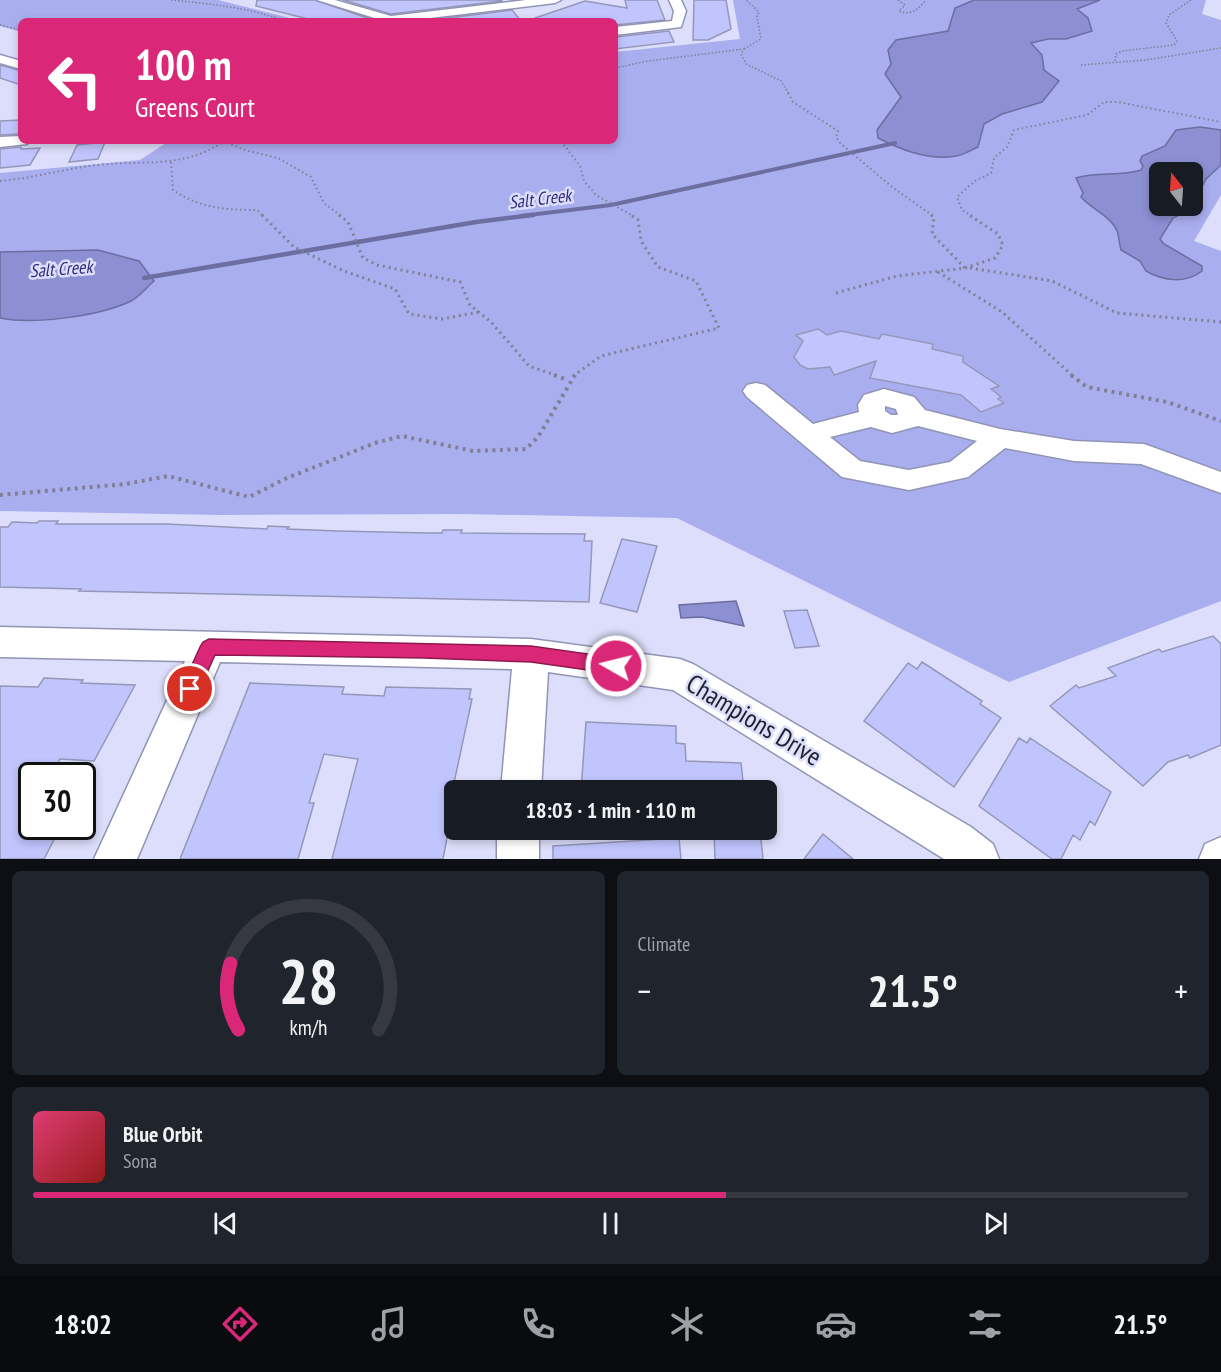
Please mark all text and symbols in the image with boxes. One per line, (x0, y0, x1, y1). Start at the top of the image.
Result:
text: 100 m (135, 37, 232, 92)
icon: left (36, 42, 114, 120)
text: Greens Court (135, 90, 255, 124)
north arrow (1149, 162, 1203, 216)
map controls (1149, 162, 1203, 216)
water label: Salt Creek (508, 183, 574, 214)
water label: Salt Creek (29, 255, 95, 282)
position arrow (584, 634, 648, 698)
pin (164, 663, 215, 714)
street label: Champions Drive (681, 666, 828, 773)
icon: arrive (173, 672, 206, 705)
speed limit sign: 30 (18, 762, 96, 840)
text: 18:03 · 1 min · 110 m (525, 796, 696, 824)
text: Climate (638, 931, 690, 957)
text: 28 (278, 940, 338, 1021)
text: 21.5° (868, 961, 958, 1019)
text: − (638, 969, 651, 1012)
text: + (1174, 969, 1188, 1012)
text: km/h (289, 1013, 327, 1041)
text: Blue Orbit (123, 1120, 202, 1148)
text: Sona (123, 1148, 157, 1174)
icon: previous (209, 1207, 242, 1240)
icon: pause (594, 1207, 627, 1240)
icon: next (979, 1207, 1012, 1240)
icon: directions (219, 1303, 261, 1345)
icon: music (368, 1303, 410, 1345)
icon: phone (517, 1303, 559, 1345)
icon: climate (666, 1303, 708, 1345)
icon: car (815, 1303, 857, 1345)
icon: filters (964, 1303, 1006, 1345)
text: 18:02 (54, 1307, 112, 1341)
text: 21.5° (1113, 1307, 1167, 1341)

